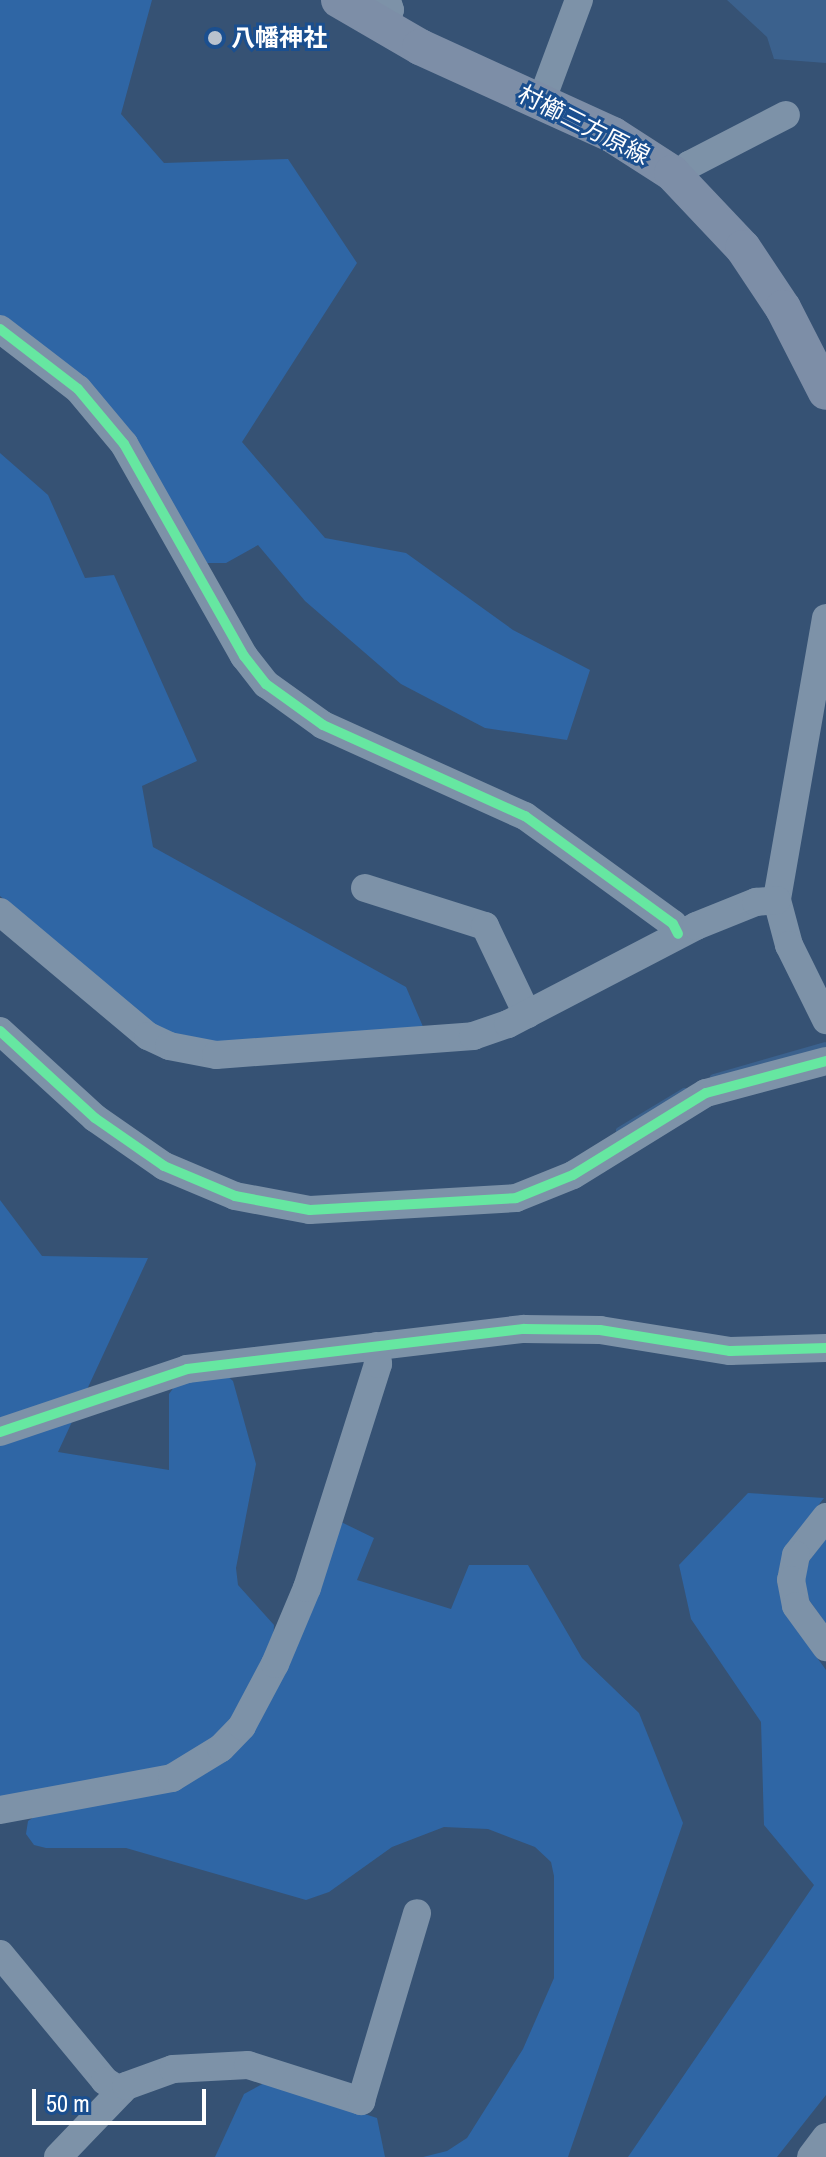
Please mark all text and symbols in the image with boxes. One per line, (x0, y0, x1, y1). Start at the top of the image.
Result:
place label: 八幡神社 (231, 24, 327, 52)
marker: 八幡神社 (206, 29, 224, 47)
street label: 村櫛三方原線 (513, 79, 655, 171)
scale bar (36, 2073, 210, 2123)
text: 50 m (46, 2087, 90, 2119)

